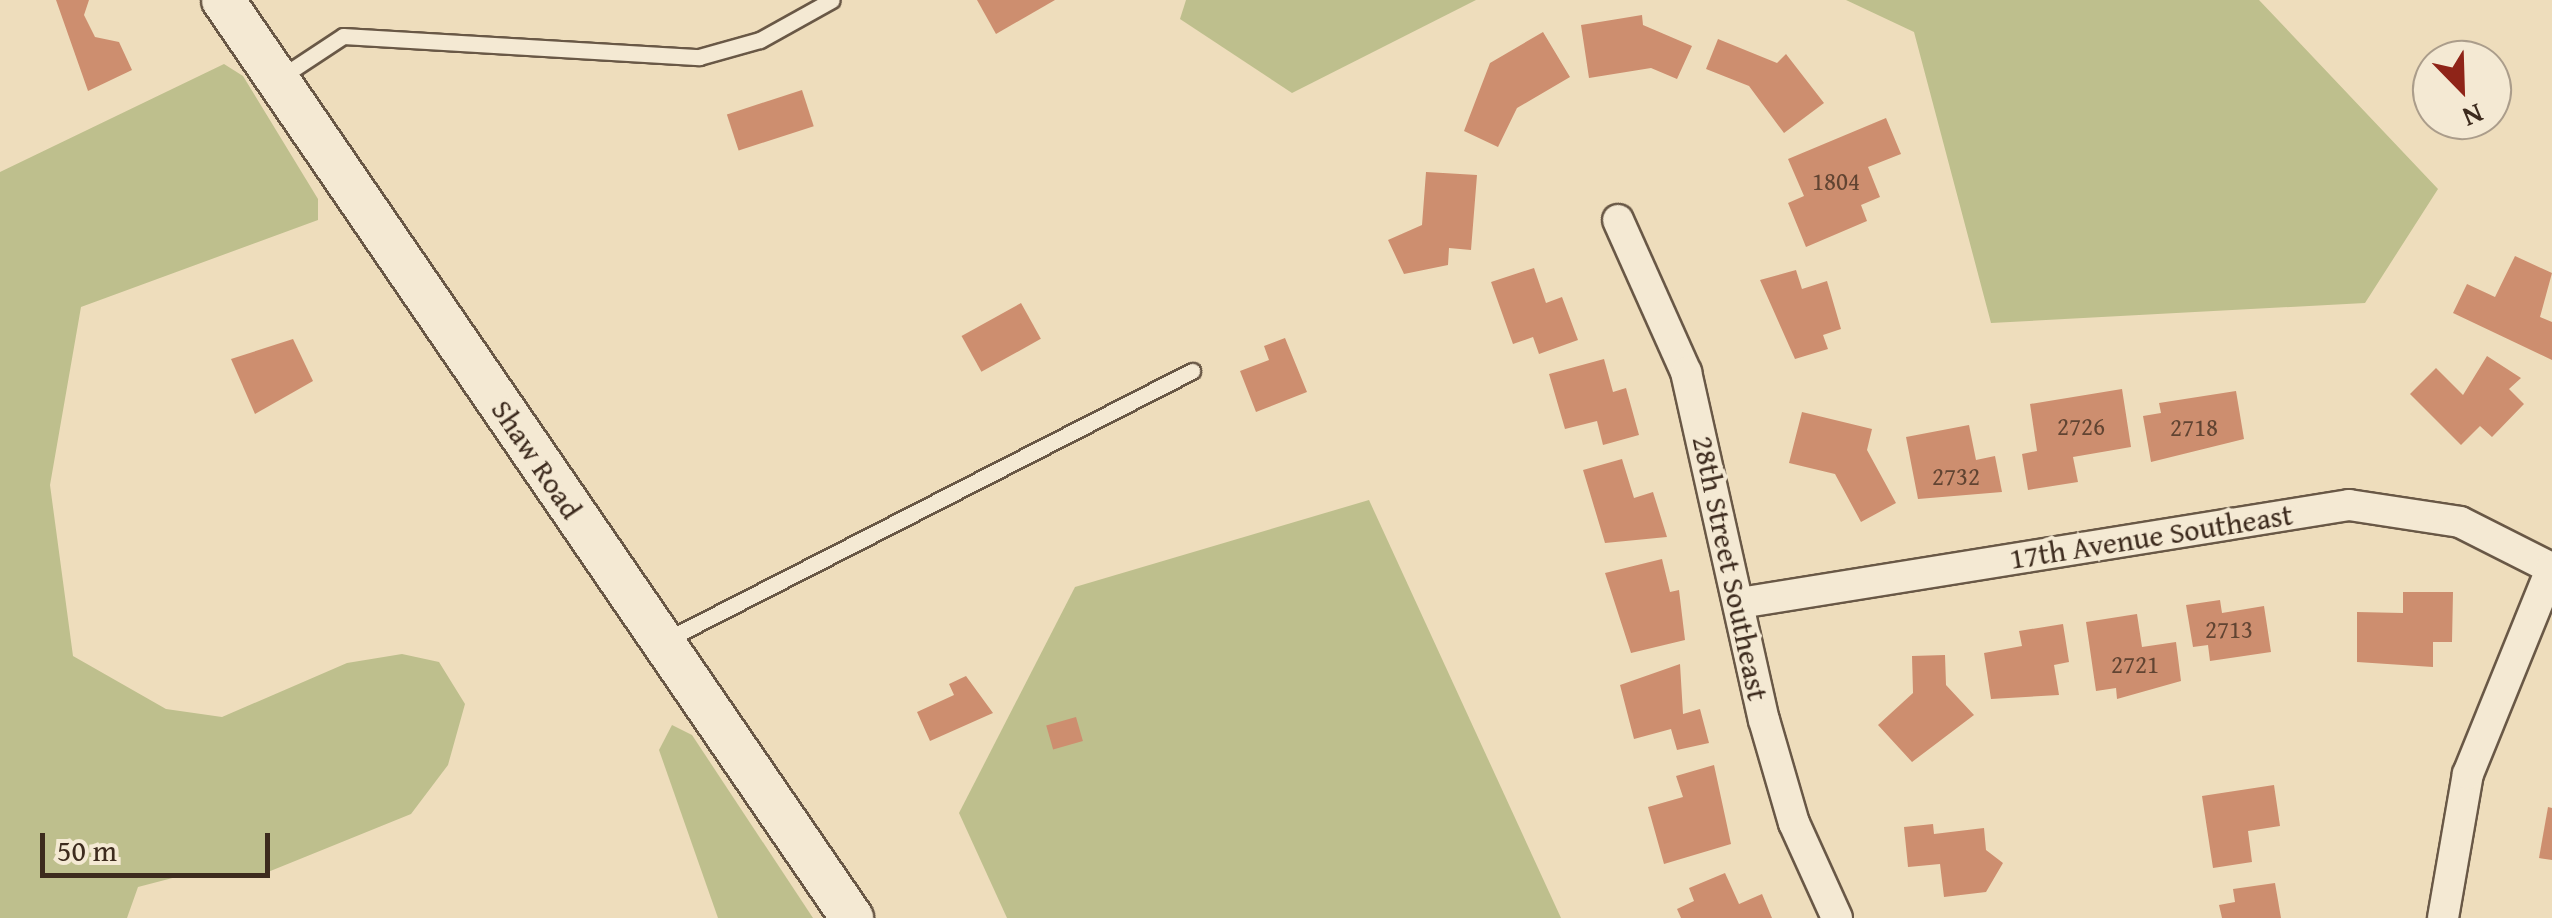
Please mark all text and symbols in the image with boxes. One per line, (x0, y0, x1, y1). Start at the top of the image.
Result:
north arrow (2412, 40, 2512, 140)
text: N (2457, 94, 2490, 139)
house number: 1804 (1812, 166, 1860, 196)
street label: Shaw Road (484, 393, 590, 525)
house number: 2726 (2057, 411, 2105, 441)
house number: 2718 (2170, 412, 2218, 442)
street label: 28th Street Southeast (1685, 432, 1777, 704)
house number: 2732 (1932, 461, 1980, 491)
street label: 17th Avenue Southeast (2007, 496, 2295, 576)
house number: 2713 (2205, 614, 2253, 644)
house number: 2721 (2111, 649, 2159, 679)
scale bar (45, 813, 275, 875)
text: 50 m (57, 828, 117, 872)

